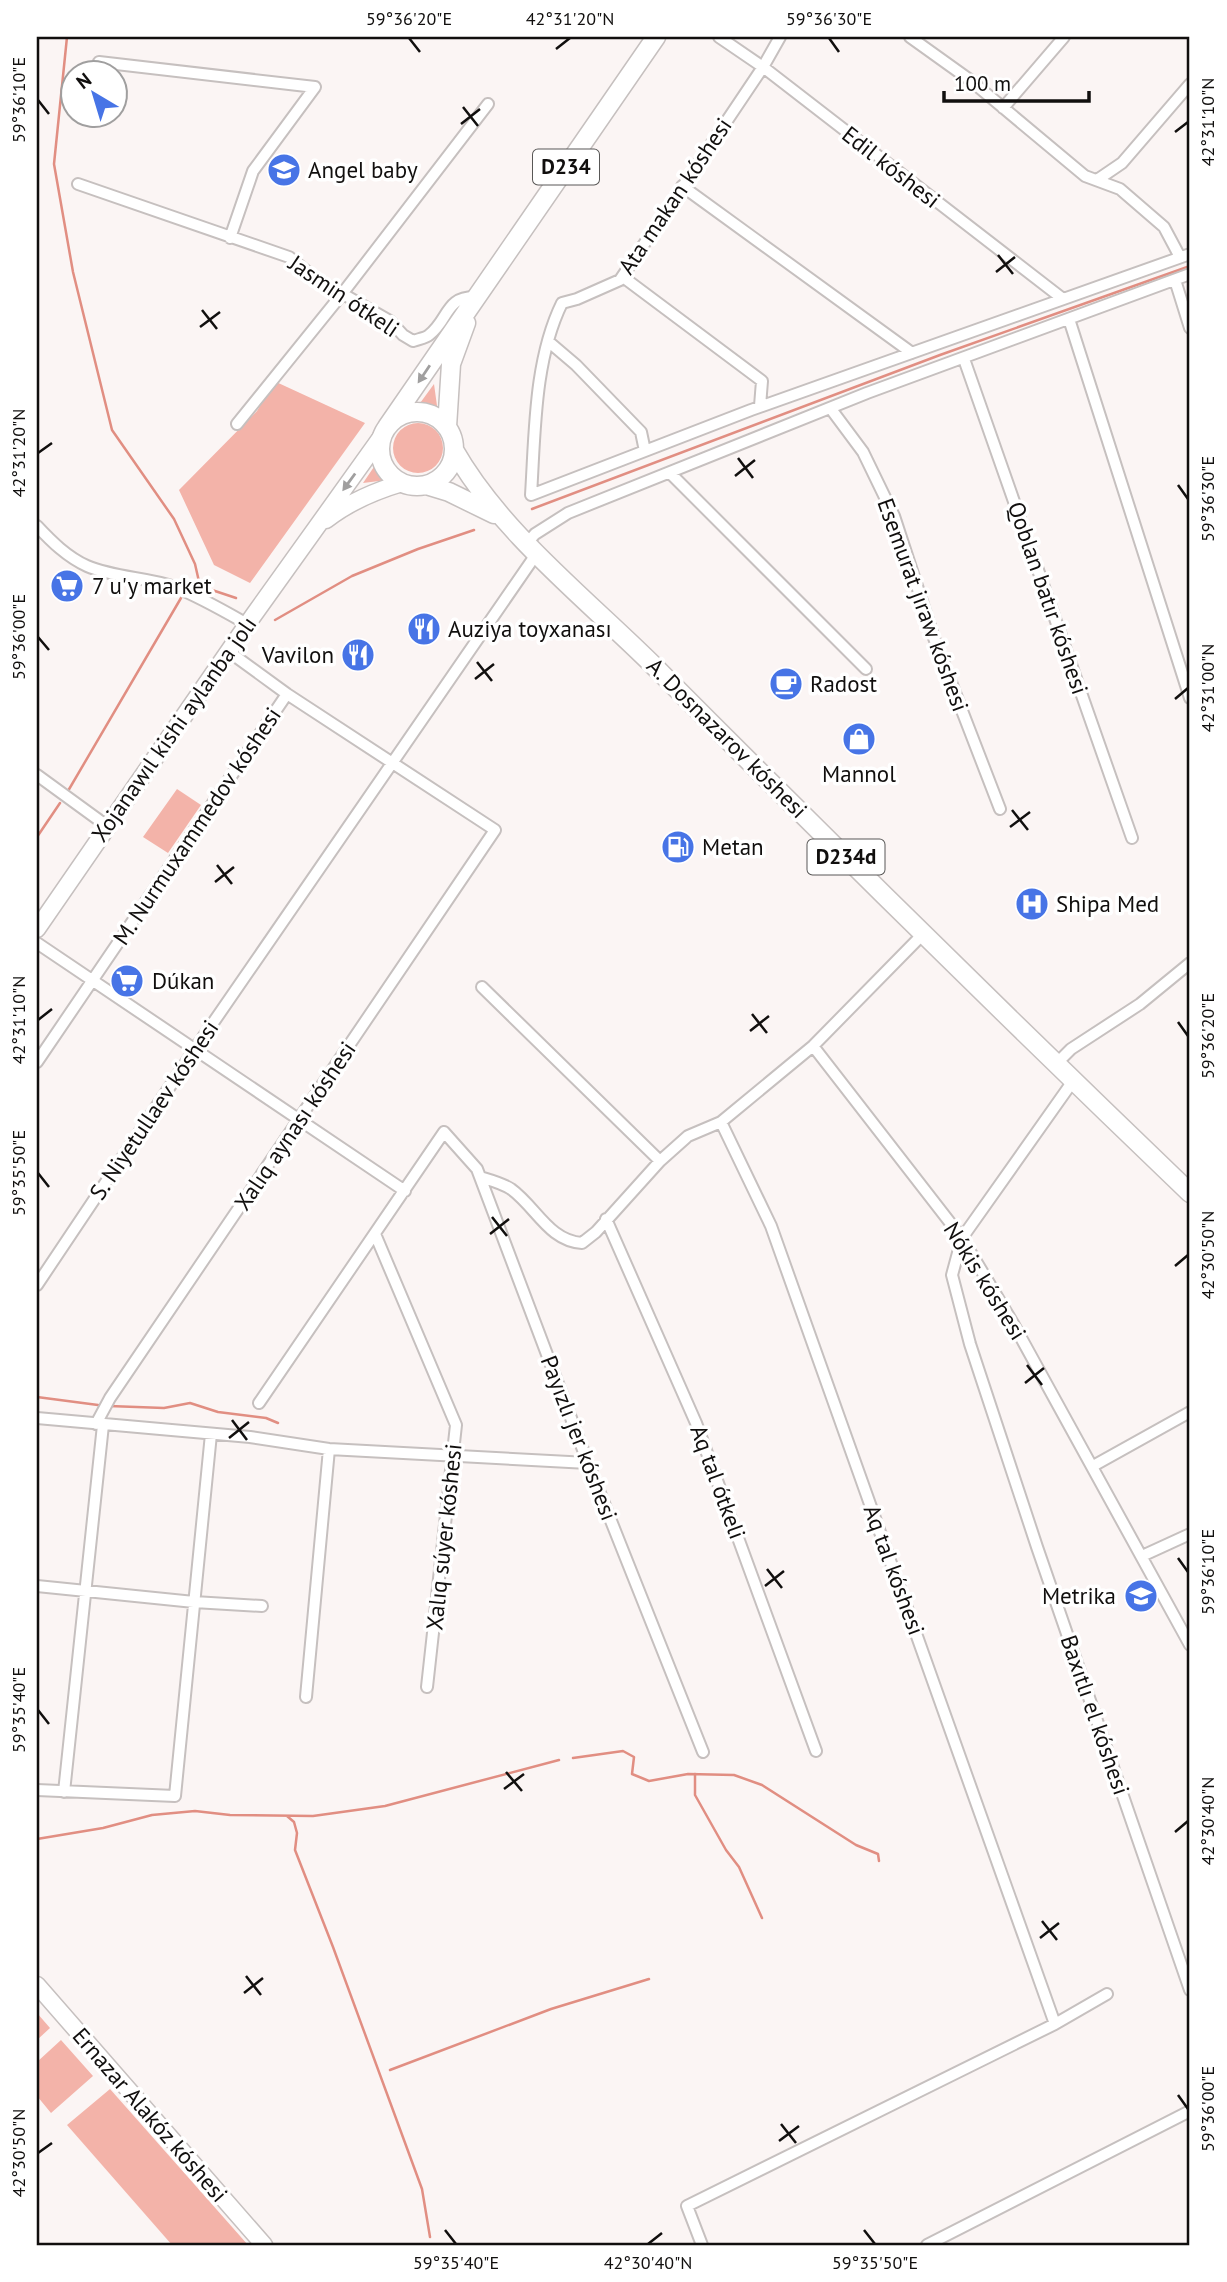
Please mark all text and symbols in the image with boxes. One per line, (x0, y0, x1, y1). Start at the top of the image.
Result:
text: 59°36'20"E (366, 7, 452, 30)
text: 42°31'20"N (526, 7, 614, 30)
text: 59°36'30"E (786, 7, 872, 30)
text: 59°36'10"E (7, 57, 30, 143)
north arrow (60, 60, 130, 130)
scale bar (944, 60, 1089, 104)
text: N (71, 67, 96, 94)
text: 100 m (954, 70, 1011, 97)
text: 42°31'10"N (1196, 78, 1219, 166)
street label: Ata makan kóshesi (612, 112, 738, 280)
street label: Edil kóshesi (836, 119, 946, 214)
road number: D234 (533, 150, 599, 184)
school or university icon: Angel baby (265, 151, 303, 189)
place label: Angel baby (308, 155, 418, 184)
street label: Jasmin ótkeli (283, 248, 405, 343)
one-way arrow (418, 364, 431, 383)
text: 42°31'20"N (7, 409, 30, 497)
text: 59°36'30"E (1196, 456, 1219, 542)
one-way arrow (342, 473, 356, 491)
street label: Esemurat jıraw kóshesi (871, 494, 976, 715)
street label: Qoblan batır kóshesi (1002, 498, 1095, 698)
supermarket icon: 7 u'y market (48, 567, 86, 605)
place label: 7 u'y market (92, 571, 212, 600)
text: 59°36'00"E (7, 594, 30, 680)
street label: Xojanawıl kishi aylanba jolı (85, 610, 263, 847)
restaurant icon: Auziya toyxanası (405, 610, 443, 648)
place label: Auziya toyxanası (448, 614, 612, 643)
restaurant icon: Vavilon (339, 636, 377, 674)
place label: Vavilon (261, 640, 334, 669)
text: 42°31'00"N (1196, 644, 1219, 732)
street label: A. Dosnazarov kóshesi (641, 651, 814, 824)
cafe icon: Radost (767, 665, 805, 703)
place label: Radost (810, 669, 877, 698)
street label: M. Nurmuxammedov kóshesi (106, 701, 287, 950)
shop icon: Mannol (840, 720, 878, 758)
place label: Mannol (822, 759, 896, 788)
fuel station icon: Metan (659, 828, 697, 866)
place label: Metan (702, 832, 764, 861)
road number: D234d (808, 840, 884, 874)
hospital icon: Shipa Med (1013, 885, 1051, 923)
place label: Shipa Med (1056, 889, 1159, 918)
supermarket icon: Dúkan (108, 962, 146, 1000)
place label: Dúkan (152, 966, 214, 995)
text: 42°31'10"N (7, 976, 30, 1064)
text: 59°36'20"E (1196, 993, 1219, 1079)
street label: S. Niyetullaev kóshesi (83, 1014, 225, 1205)
street label: Xalıq aynası kóshesi (227, 1036, 362, 1216)
text: 59°35'50"E (7, 1130, 30, 1216)
text: 42°30'50"N (1196, 1211, 1219, 1299)
street label: Nókis kóshesi (938, 1216, 1033, 1345)
street label: Payızlı jer kóshesi (535, 1351, 624, 1524)
street label: Aq tal ótkeli (684, 1421, 752, 1543)
street label: Xalıq súyer kóshesi (419, 1442, 468, 1632)
street label: Aq tal kóshesi (857, 1501, 931, 1639)
text: 59°36'10"E (1196, 1529, 1219, 1615)
school or university icon: Metrika (1122, 1577, 1160, 1615)
place label: Metrika (1042, 1581, 1116, 1610)
street label: Baxıtlı el kóshesi (1055, 1631, 1136, 1799)
text: 59°35'40"E (7, 1667, 30, 1753)
text: 42°30'40"N (1196, 1777, 1219, 1865)
street label: Ernazar Alakóz kóshesi (67, 2021, 234, 2208)
text: 59°36'00"E (1196, 2066, 1219, 2152)
text: 42°30'50"N (7, 2109, 30, 2197)
text: 59°35'40"E (413, 2251, 499, 2274)
text: 42°30'40"N (604, 2251, 692, 2274)
text: 59°35'50"E (832, 2251, 918, 2274)

